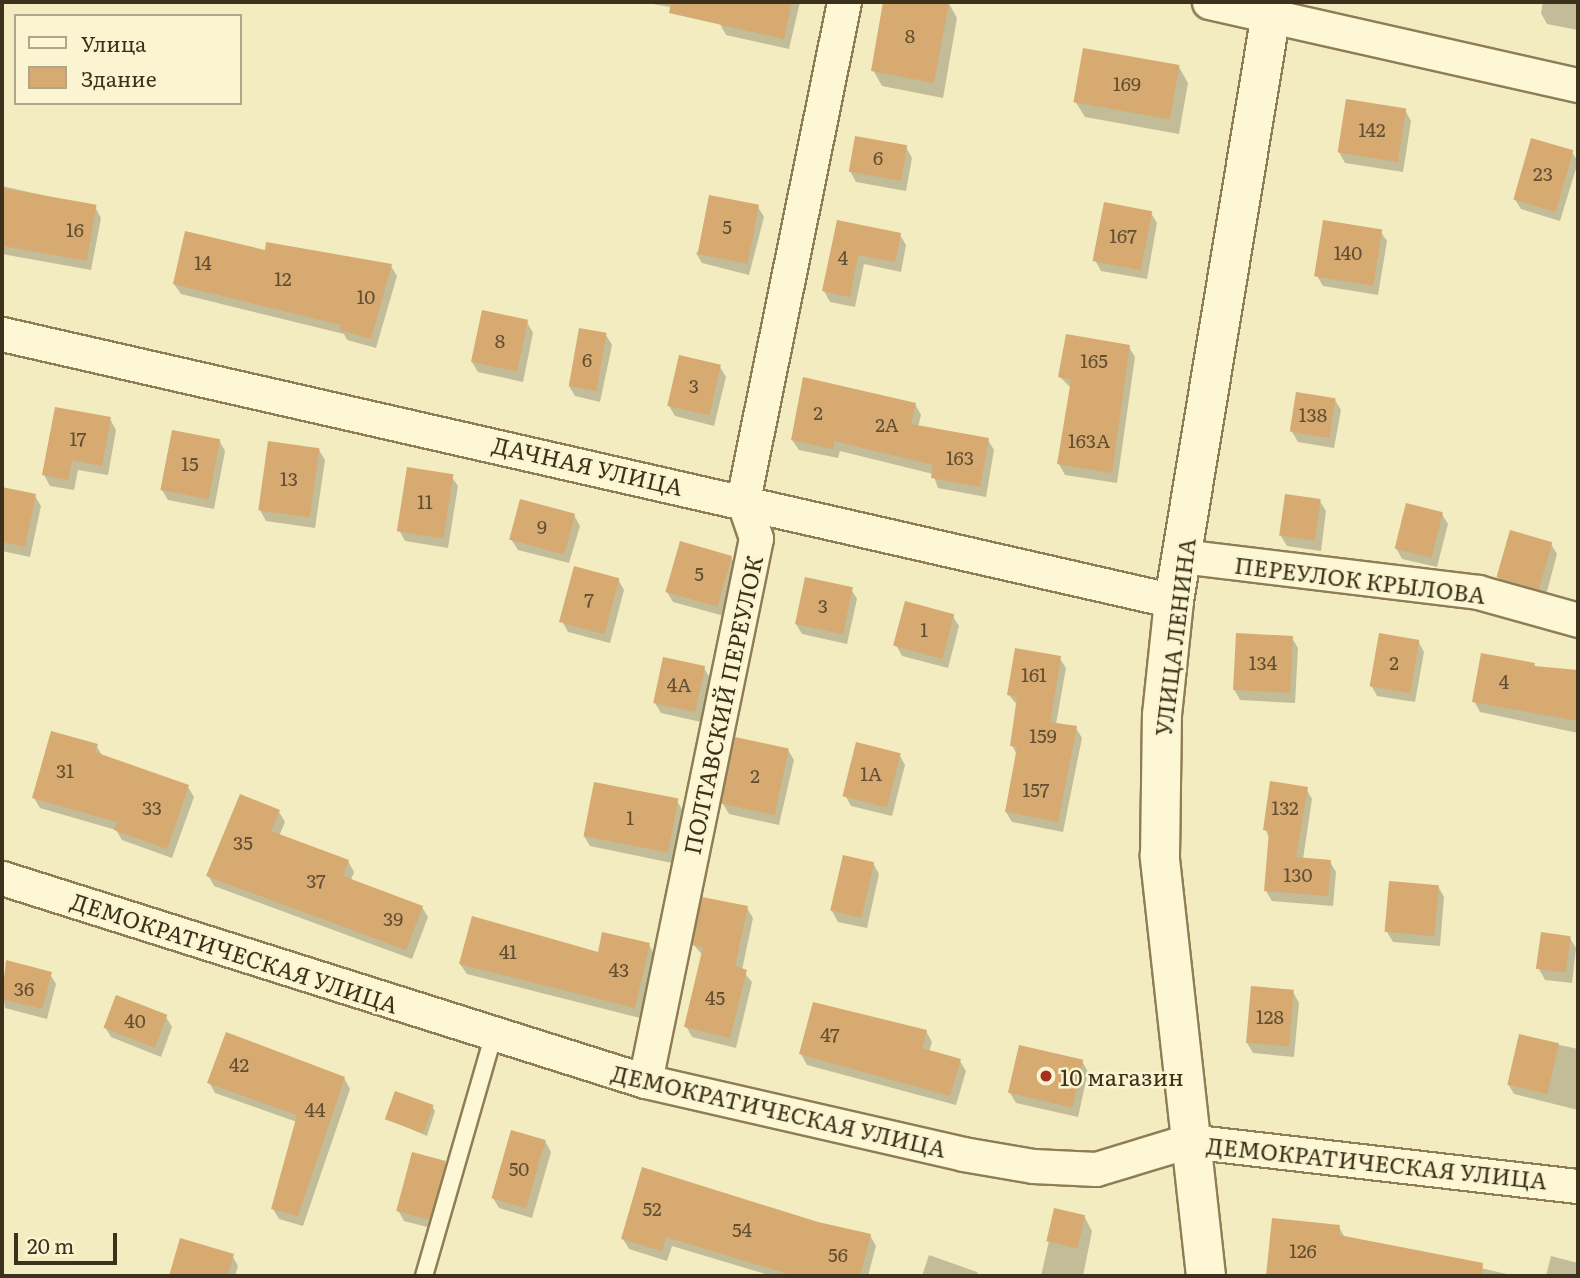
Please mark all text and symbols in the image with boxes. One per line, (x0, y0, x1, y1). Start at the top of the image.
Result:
legend (14, 14, 242, 105)
house number: 8 (905, 25, 915, 47)
text: Улица (81, 27, 146, 58)
text: Здание (81, 62, 157, 93)
house number: 169 (1113, 73, 1141, 95)
house number: 142 (1358, 119, 1386, 141)
house number: 6 (873, 147, 883, 169)
house number: 23 (1533, 163, 1553, 185)
house number: 5 (722, 216, 732, 238)
house number: 16 (66, 219, 84, 241)
house number: 167 (1109, 225, 1137, 247)
house number: 140 (1334, 242, 1362, 264)
house number: 4 (838, 247, 848, 269)
house number: 14 (194, 252, 212, 274)
house number: 12 (274, 268, 292, 290)
house number: 10 (357, 286, 375, 308)
house number: 8 (495, 330, 505, 352)
house number: 6 (582, 349, 592, 371)
house number: 165 (1080, 350, 1108, 372)
house number: 3 (689, 375, 699, 397)
house number: 2 (813, 402, 823, 424)
house number: 138 (1299, 404, 1327, 426)
house number: 2А (875, 414, 899, 436)
house number: 17 (70, 428, 86, 450)
street label: ДАЧНАЯ УЛИЦА (490, 430, 686, 500)
house number: 163А (1068, 430, 1110, 452)
house number: 163 (946, 447, 974, 469)
house number: 15 (181, 453, 199, 475)
house number: 13 (280, 468, 298, 490)
house number: 11 (417, 491, 433, 513)
house number: 9 (537, 516, 547, 538)
street label: УЛИЦА ЛЕНИНА (1148, 536, 1200, 738)
street label: ПЕРЕУЛОК КРЫЛОВА (1233, 550, 1487, 608)
street label: ПОЛТАВСКИЙ ПЕРЕУЛОК (677, 553, 767, 857)
house number: 5 (694, 563, 704, 585)
house number: 7 (584, 589, 594, 611)
house number: 3 (818, 595, 828, 617)
house number: 1 (920, 619, 928, 641)
house number: 134 (1249, 652, 1277, 674)
house number: 2 (1389, 652, 1399, 674)
house number: 161 (1021, 664, 1047, 686)
house number: 4 (1499, 671, 1509, 693)
house number: 4А (667, 674, 691, 696)
house number: 159 (1029, 725, 1057, 747)
house number: 31 (56, 760, 74, 782)
house number: 1А (860, 763, 882, 785)
house number: 2 (750, 765, 760, 787)
house number: 157 (1023, 779, 1049, 801)
house number: 33 (142, 797, 162, 819)
house number: 132 (1271, 797, 1299, 819)
house number: 1 (626, 807, 634, 829)
house number: 35 (233, 832, 253, 854)
house number: 130 (1283, 864, 1313, 886)
house number: 37 (306, 870, 326, 892)
street label: ДЕМОКРАТИЧЕСКАЯ УЛИЦА (68, 886, 402, 1018)
house number: 39 (383, 908, 403, 930)
house number: 41 (499, 941, 517, 963)
house number: 43 (609, 959, 629, 981)
house number: 36 (14, 978, 34, 1000)
house number: 45 (705, 987, 725, 1009)
house number: 128 (1256, 1006, 1284, 1028)
house number: 40 (124, 1010, 146, 1032)
house number: 47 (820, 1024, 840, 1046)
house number: 42 (229, 1054, 249, 1076)
street label: ДЕМОКРАТИЧЕСКАЯ УЛИЦА (609, 1058, 949, 1162)
place label: 10 магазин (1060, 1062, 1184, 1090)
marker: 10 магазин (1038, 1068, 1054, 1084)
house number: 44 (305, 1099, 325, 1121)
street label: ДЕМОКРАТИЧЕСКАЯ УЛИЦА (1205, 1130, 1549, 1194)
house number: 50 (509, 1158, 529, 1180)
house number: 52 (642, 1198, 662, 1220)
scale bar (18, 1218, 121, 1262)
house number: 54 (732, 1219, 752, 1241)
text: 20 m (27, 1229, 74, 1260)
house number: 126 (1289, 1240, 1317, 1262)
house number: 56 (828, 1244, 848, 1266)

